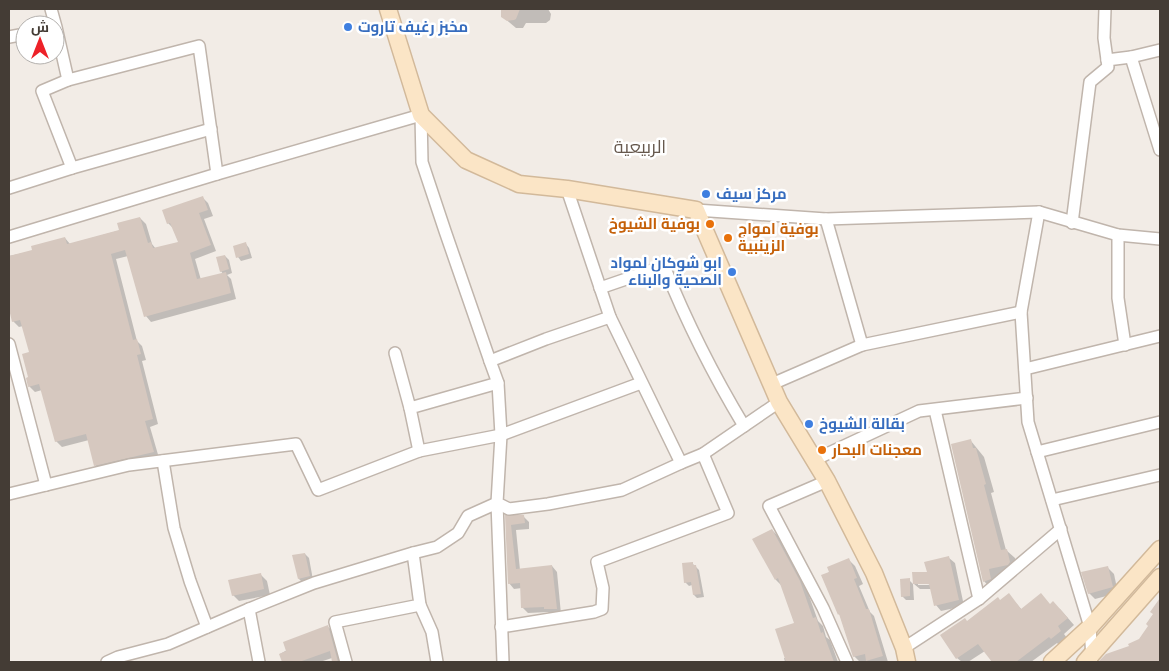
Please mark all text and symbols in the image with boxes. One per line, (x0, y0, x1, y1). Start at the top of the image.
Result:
north arrow (15, 15, 65, 65)
place label: مخبز رغيف تاروت (358, 16, 468, 36)
text: ش (31, 17, 49, 36)
marker: مخبز رغيف تاروت (342, 21, 354, 33)
district label: الربيعية (614, 134, 666, 158)
place label: مركز سيف (716, 183, 787, 203)
marker: مركز سيف (700, 188, 712, 200)
place label: بوفية الشيوخ (609, 213, 700, 234)
marker: بوفية الشيوخ (704, 218, 716, 230)
place label: بوفية امواج الزينبية (738, 218, 819, 255)
marker: بوفية امواج الزينبية (722, 232, 734, 244)
place label: ابو شوكان لمواد الصحية والبناء (611, 252, 722, 289)
marker: ابو شوكان لمواد الصحية والبناء (726, 266, 738, 278)
place label: بقالة الشيوخ (819, 413, 905, 434)
marker: بقالة الشيوخ (803, 418, 815, 430)
place label: معجنات البحار (831, 439, 922, 459)
marker: معجنات البحار (816, 444, 828, 456)

